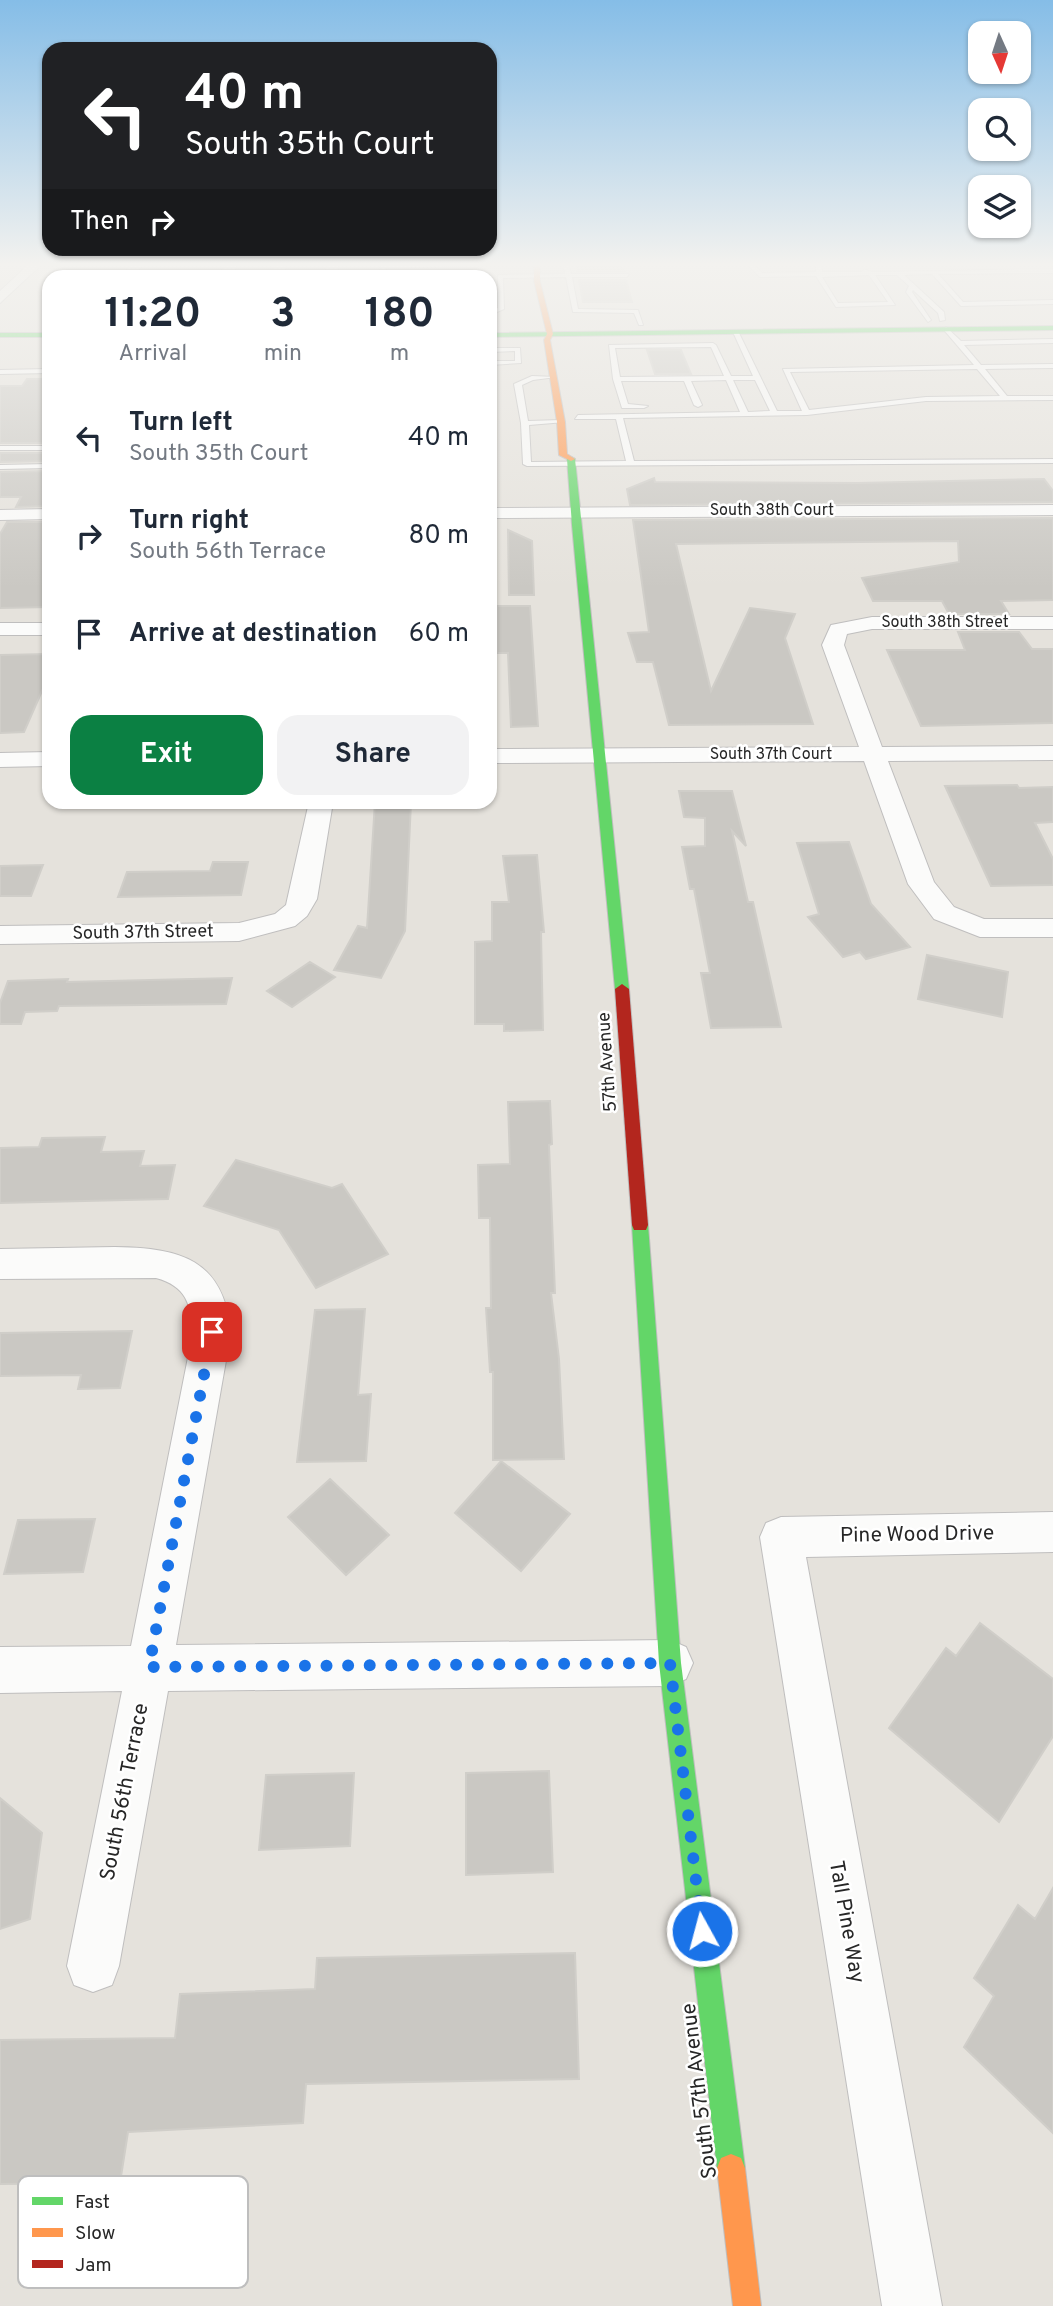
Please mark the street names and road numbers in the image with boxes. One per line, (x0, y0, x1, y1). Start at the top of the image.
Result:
street label: South 38th Court (710, 501, 834, 521)
street label: South 38th Street (881, 613, 1009, 633)
street label: South 37th Court (710, 745, 832, 765)
street label: South 37th Street (72, 920, 214, 946)
street label: 57th Avenue (593, 1011, 623, 1113)
street label: Pine Wood Drive (840, 1520, 994, 1550)
street label: South 56th Terrace (95, 1701, 155, 1883)
street label: Tall Pine Way (822, 1859, 870, 1985)
street label: South 57th Avenue (676, 2002, 724, 2180)

